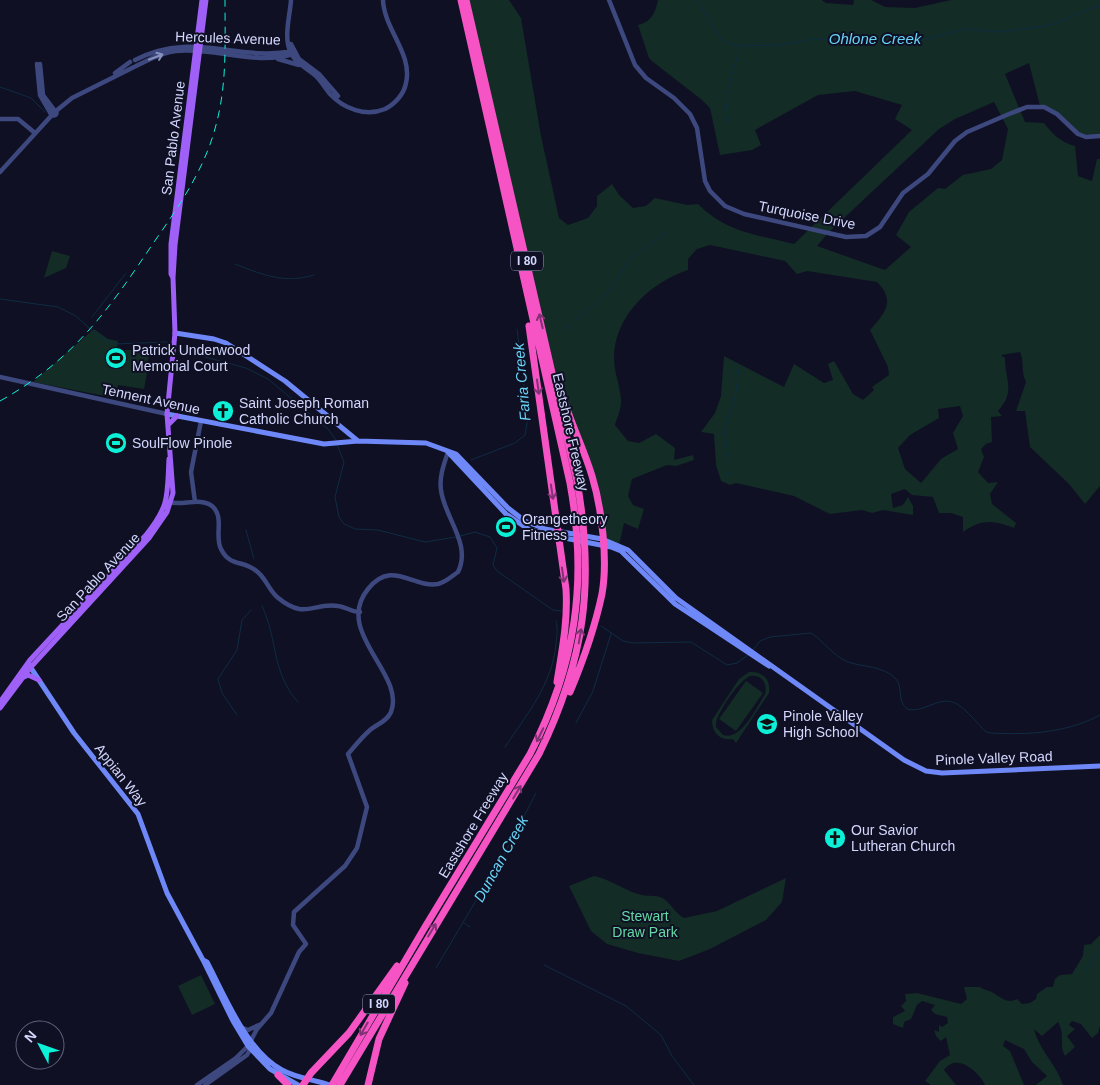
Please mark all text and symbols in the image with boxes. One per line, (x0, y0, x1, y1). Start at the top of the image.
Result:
street label: Hercules Avenue (175, 28, 281, 48)
water label: Ohlone Creek (829, 30, 923, 47)
one-way arrow (148, 52, 163, 61)
street label: San Pablo Avenue (158, 80, 188, 196)
street label: Turquoise Drive (757, 198, 857, 232)
road number: I 80 (511, 252, 543, 270)
one-way arrow (536, 314, 545, 330)
water label: Faria Creek (509, 341, 533, 422)
place label: Patrick Underwood Memorial Court (132, 342, 250, 374)
sports icon: Patrick Underwood Memorial Court (104, 346, 128, 370)
street label: Eastshore Freeway (550, 371, 592, 493)
one-way arrow (533, 378, 543, 394)
street label: Tennent Avenue (100, 381, 202, 417)
place label: Saint Joseph Roman Catholic Church (239, 395, 369, 427)
church icon: Saint Joseph Roman Catholic Church (211, 399, 235, 423)
sports icon: SoulFlow Pinole (104, 431, 128, 455)
place label: SoulFlow Pinole (132, 435, 233, 451)
one-way arrow (547, 484, 557, 500)
place label: Orangetheory Fitness (522, 511, 608, 543)
sports icon: Orangetheory Fitness (494, 515, 518, 539)
street label: San Pablo Avenue (53, 529, 143, 624)
one-way arrow (559, 566, 569, 582)
one-way arrow (576, 628, 586, 644)
place label: Pinole Valley High School (783, 708, 863, 740)
school or university icon: Pinole Valley High School (755, 712, 779, 736)
one-way arrow (535, 727, 544, 742)
street label: Appian Way (92, 741, 150, 809)
street label: Pinole Valley Road (935, 748, 1053, 768)
street label: Eastshore Freeway (435, 769, 511, 881)
one-way arrow (512, 785, 522, 799)
water label: Duncan Creek (470, 811, 532, 905)
place label: Our Savior Lutheran Church (851, 822, 955, 854)
church icon: Our Savior Lutheran Church (823, 826, 847, 850)
park label: Stewart Draw Park (612, 908, 679, 940)
one-way arrow (428, 924, 438, 938)
road number: I 80 (363, 994, 395, 1014)
north arrow (15, 1020, 65, 1070)
one-way arrow (359, 1022, 369, 1036)
text: N (21, 1027, 40, 1046)

